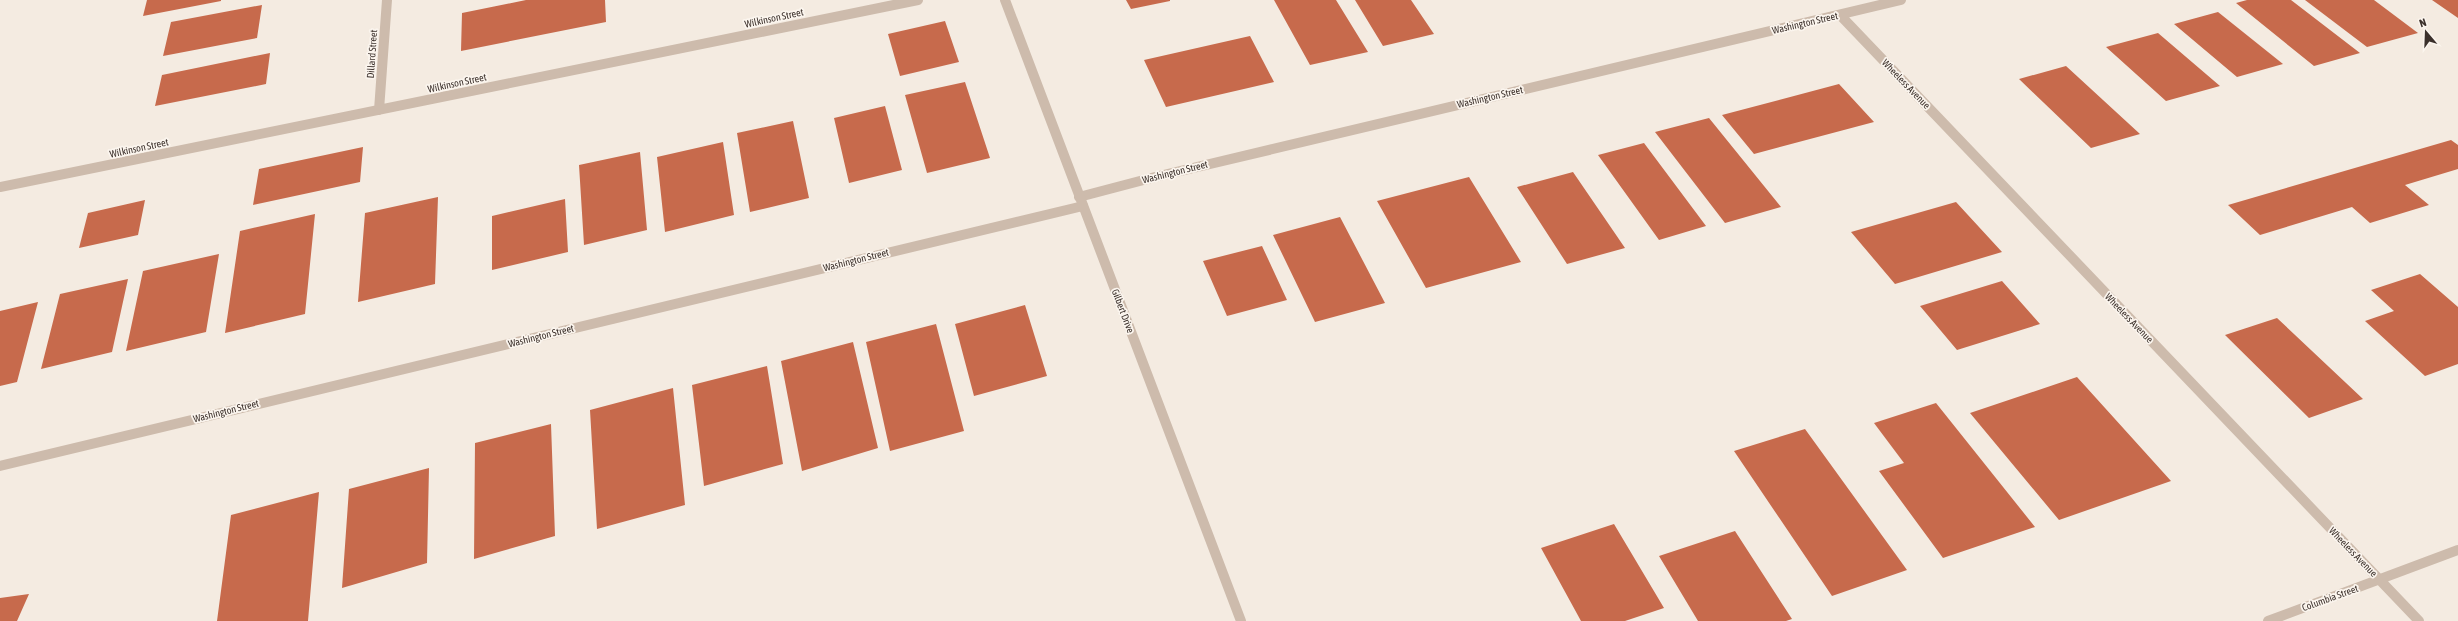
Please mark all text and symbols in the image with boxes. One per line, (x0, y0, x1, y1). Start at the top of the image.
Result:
street label: Wilkinson Street (744, 6, 805, 30)
street label: Washington Street (1771, 10, 1839, 36)
north arrow (2406, 12, 2446, 52)
text: N (2418, 16, 2428, 29)
street label: Dillard Street (365, 29, 379, 79)
street label: Wheeless Avenue (1880, 57, 1933, 111)
street label: Wilkinson Street (427, 71, 488, 95)
street label: Washington Street (1456, 84, 1524, 110)
street label: Wilkinson Street (109, 136, 170, 160)
street label: Washington Street (1141, 159, 1209, 185)
street label: Washington Street (822, 247, 890, 273)
street label: Gilbert Drive (1110, 288, 1137, 335)
street label: Wheeless Avenue (2103, 291, 2156, 345)
street label: Washington Street (507, 323, 575, 349)
street label: Washington Street (192, 398, 260, 424)
street label: Wheeless Avenue (2327, 525, 2380, 579)
street label: Columbia Street (2300, 583, 2360, 613)

